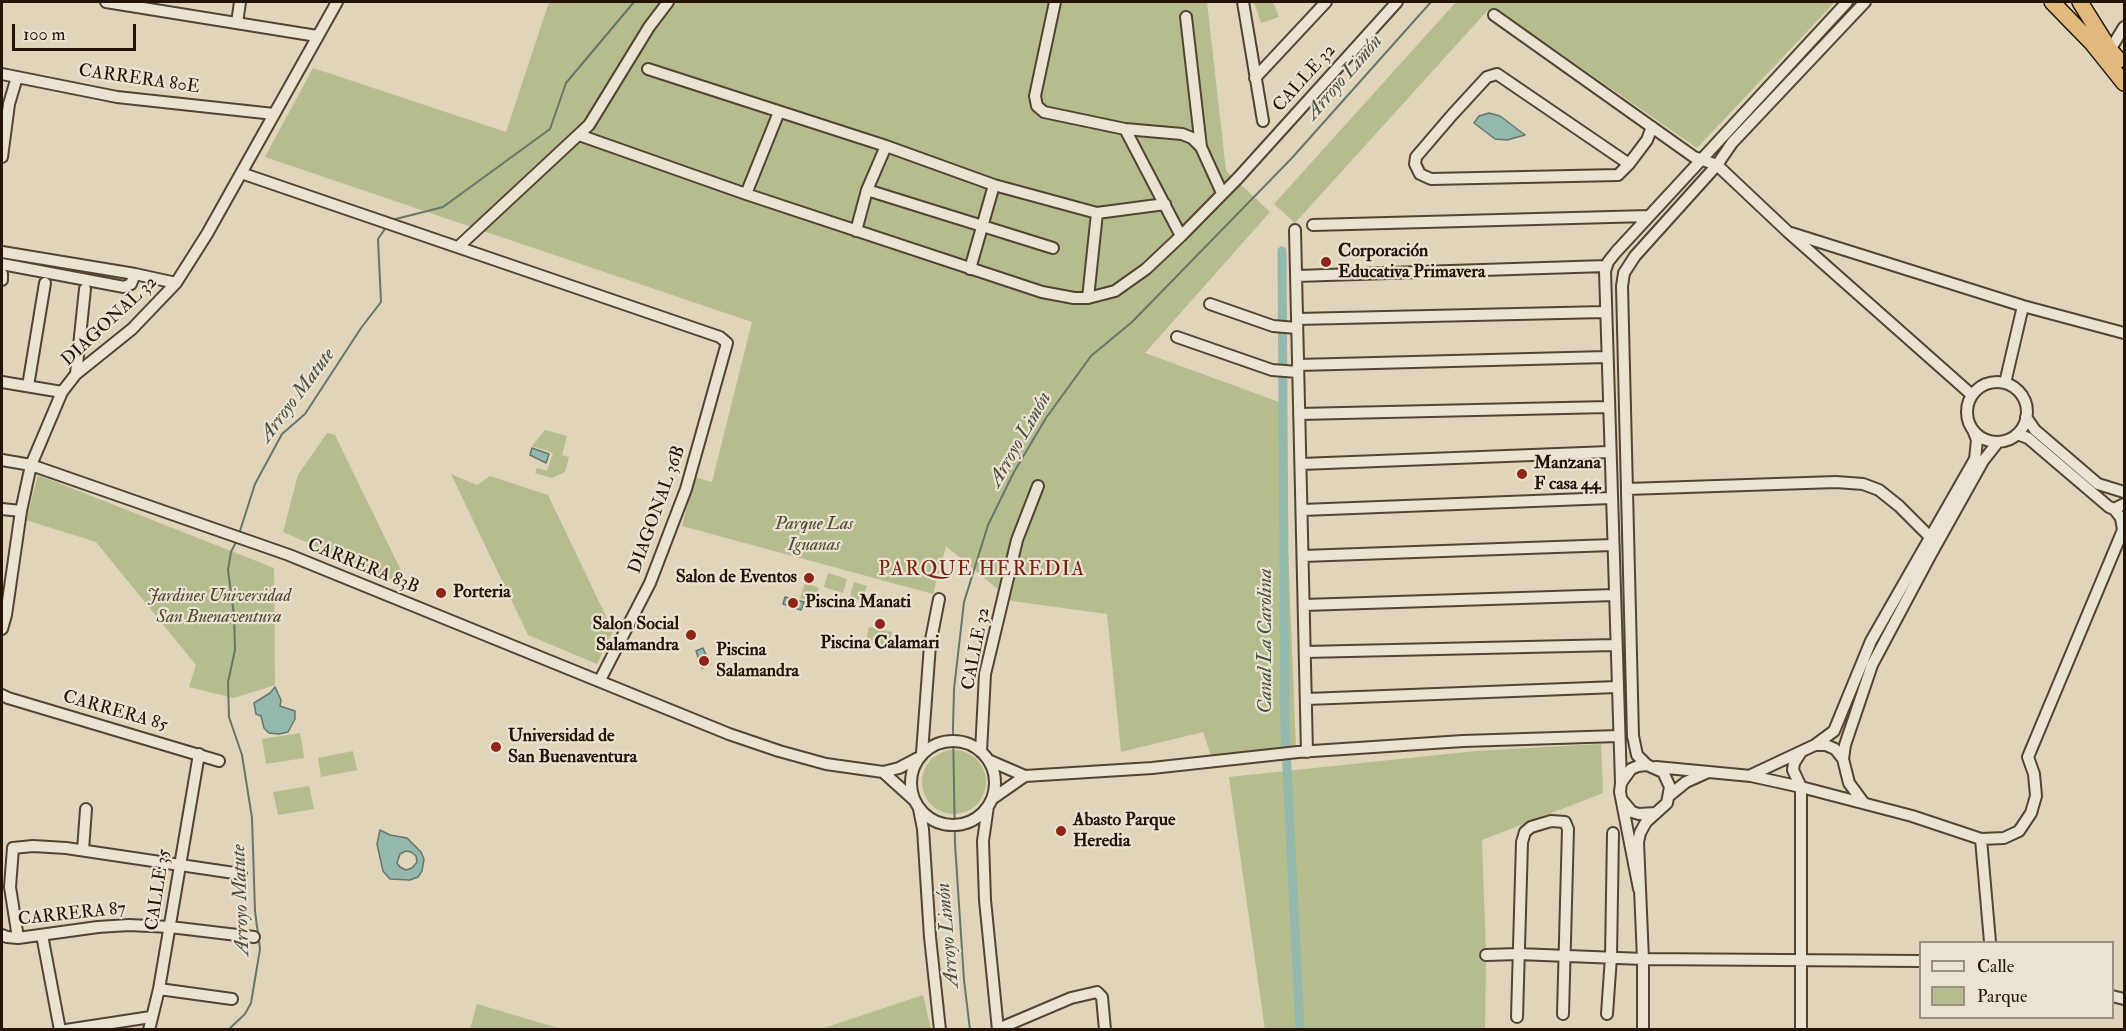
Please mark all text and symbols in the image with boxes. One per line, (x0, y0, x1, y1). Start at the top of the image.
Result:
scale bar (15, 12, 140, 50)
text: 100 m (23, 23, 66, 46)
water label: Arroyo Limón (1301, 30, 1389, 126)
street label: CALLE 32 (1269, 41, 1341, 117)
street label: CARRERA 80E (77, 61, 201, 99)
place label: Corporación Educativa Primavera (1338, 241, 1485, 284)
marker: Corporación Educativa Primavera (1319, 255, 1333, 269)
street label: DIAGONAL 32 (58, 272, 162, 372)
water label: Arroyo Matute (255, 344, 341, 448)
water label: Arroyo Limón (984, 388, 1058, 492)
street label: DIAGONAL 36B (625, 443, 691, 577)
place label: Manzana F casa 44 (1534, 453, 1601, 496)
marker: Manzana F casa 44 (1515, 467, 1529, 481)
park label: Parque Las Iguanas (775, 514, 853, 556)
street label: CARRERA 83B (304, 535, 422, 599)
district label: PARQUE HEREDIA (878, 559, 1086, 583)
place label: Salon de Eventos (676, 567, 797, 589)
water label: Canal La Carolina (1255, 569, 1279, 713)
marker: Salon de Eventos (802, 571, 816, 585)
place label: Porteria (453, 582, 511, 604)
park label: Jardines Universidad San Buenaventura (147, 586, 291, 628)
marker: Porteria (434, 586, 448, 600)
place label: Piscina Manati (805, 592, 911, 614)
marker: Piscina Manati (786, 596, 800, 610)
street label: CALLE 32 (958, 606, 996, 692)
place label: Salon Social Salamandra (593, 614, 679, 656)
marker: Piscina Calamari (873, 617, 887, 631)
marker: Salon Social Salamandra (684, 628, 698, 642)
place label: Piscina Calamari (820, 633, 940, 655)
place label: Piscina Salamandra (716, 640, 799, 682)
marker: Piscina Salamandra (697, 654, 711, 668)
street label: CARRERA 85 (60, 687, 170, 737)
place label: Universidad de San Buenaventura (508, 726, 637, 768)
marker: Universidad de San Buenaventura (489, 740, 503, 754)
place label: Abasto Parque Heredia (1073, 810, 1176, 852)
marker: Abasto Parque Heredia (1054, 824, 1068, 838)
water label: Arroyo Matute (228, 844, 256, 956)
street label: CALLE 35 (142, 848, 176, 932)
water label: Arroyo Limón (932, 882, 966, 988)
street label: CARRERA 87 (17, 899, 127, 931)
legend (1919, 941, 2114, 1019)
text: Calle (1977, 955, 2014, 978)
text: Parque (1977, 985, 2027, 1008)

